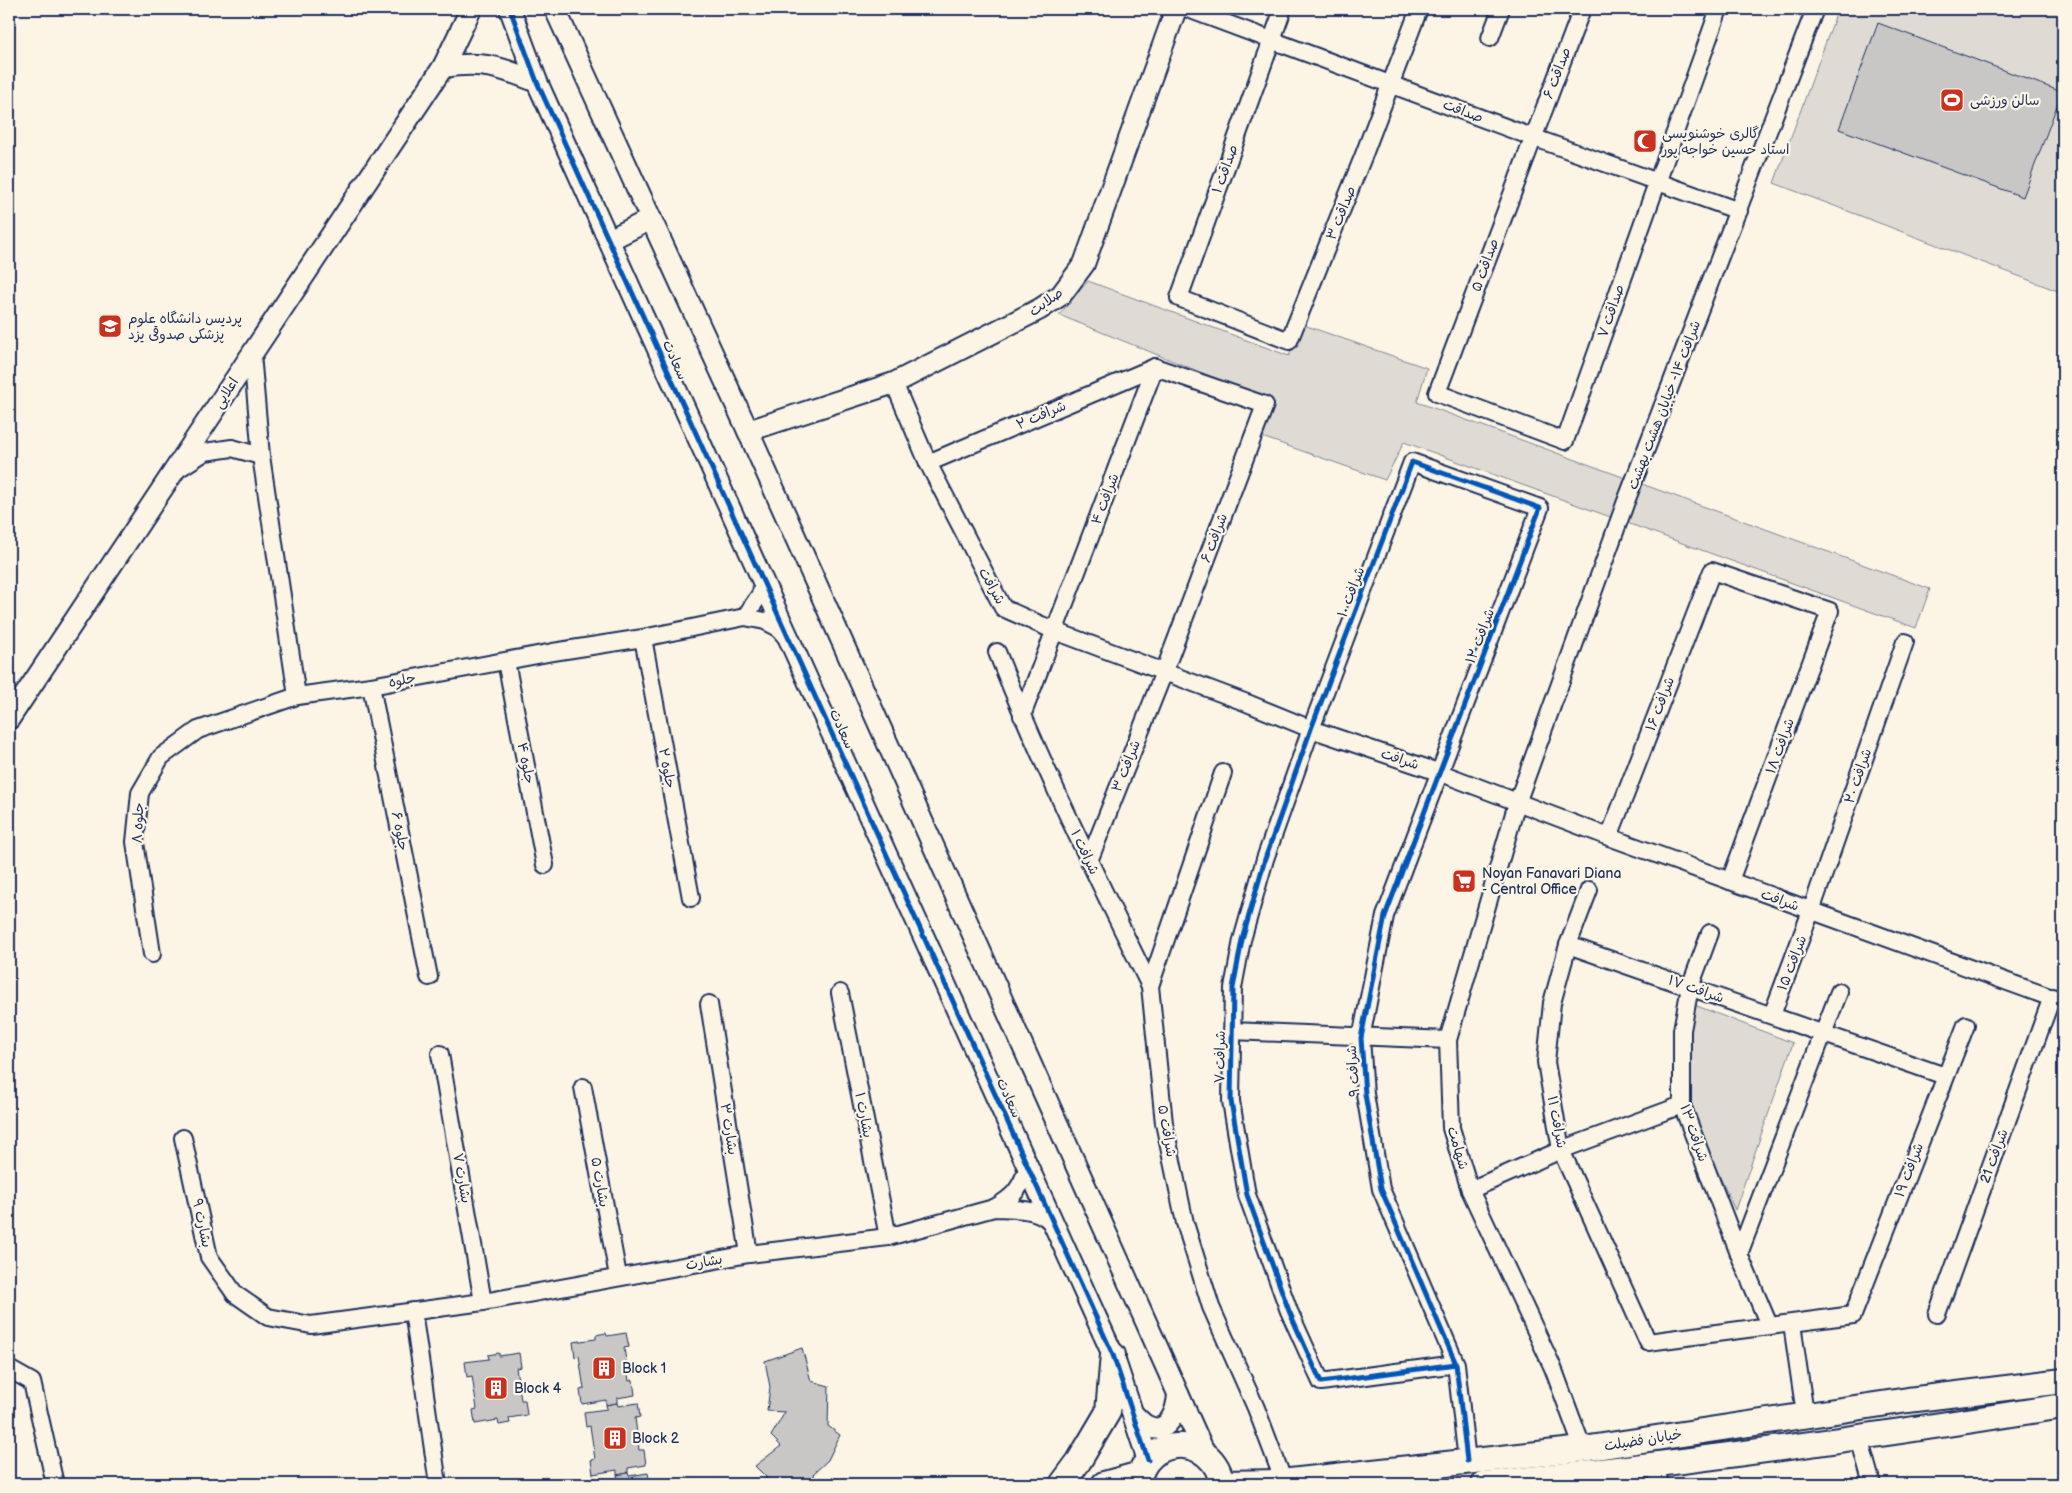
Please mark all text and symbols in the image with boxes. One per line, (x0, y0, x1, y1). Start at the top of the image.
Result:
street label: صداقت ۶ (1539, 45, 1575, 101)
sports icon: سالن ورزشی (1939, 87, 1965, 113)
place label: سالن ورزشی (1970, 92, 2039, 109)
street label: صداقت (1441, 96, 1485, 126)
place label: گالری خوشنویسی استاد حسین خواجه پور (1661, 125, 1789, 159)
mosque icon: گالری خوشنویسی استاد حسین خواجه پور (1632, 128, 1658, 154)
street label: صداقت ۱ (1208, 142, 1242, 196)
street label: صداقت ۳ (1322, 183, 1360, 243)
street label: صداقت ۵ (1468, 236, 1502, 294)
street label: صداقت ۷ (1594, 282, 1628, 340)
street label: صلابت (1026, 284, 1066, 320)
place label: پردیس دانشگاه علوم پزشکی صدوقی یزد (128, 310, 242, 344)
school or university icon: پردیس دانشگاه علوم پزشکی صدوقی یزد (97, 313, 123, 339)
street label: شرافت ۱۴- خیابان هشت بهشت (1624, 318, 1704, 492)
street label: سعادت (659, 338, 691, 382)
street label: اعلایی (210, 374, 242, 412)
street label: شرافت ۲ (1014, 397, 1068, 433)
street label: شرافت ۴ (1087, 471, 1123, 527)
street label: شرافت ۶ (1197, 511, 1231, 565)
street label: شرافت ۱۰ (1334, 564, 1368, 620)
street label: شرافت (975, 565, 1009, 607)
street label: شرافت ۱۲ (1462, 606, 1498, 666)
street label: جلوه (387, 669, 417, 692)
street label: شرافت ۱۶ (1642, 675, 1678, 733)
street label: سعادت (826, 707, 858, 751)
street label: شرافت ۱۸ (1762, 716, 1798, 776)
street label: شرافت ۳ (1108, 738, 1144, 794)
street label: جلوه ۴ (513, 741, 538, 785)
street label: شرافت (1379, 745, 1421, 773)
street label: جلوه ۲ (654, 746, 679, 790)
street label: شرافت ۲۰ (1841, 746, 1875, 806)
street label: جلوه ۸ (128, 802, 149, 844)
street label: جلوه ۶ (387, 810, 412, 852)
street label: شرافت ۱ (1067, 827, 1103, 877)
place label: Noyan Fanavari Diana - Central Office (1482, 865, 1621, 898)
supermarket icon: Noyan Fanavari Diana - Central Office (1451, 868, 1477, 894)
street label: شرافت (1759, 885, 1801, 915)
street label: شرافت ۱۵ (1774, 933, 1810, 993)
street label: شرافت ۱۷ (1666, 972, 1726, 1006)
street label: شرافت ۷ (1211, 1030, 1229, 1084)
street label: شرافت ۹ (1343, 1045, 1363, 1097)
street label: سعادت (993, 1076, 1025, 1120)
street label: بشارت ۱ (851, 1091, 877, 1139)
street label: شرافت ۱۱ (1544, 1094, 1570, 1150)
street label: بشارت ۳ (717, 1102, 741, 1156)
street label: شرافت ۱۳ (1676, 1102, 1712, 1164)
street label: شرافت ۵ (1154, 1104, 1180, 1158)
street label: شهامت (1444, 1124, 1472, 1172)
street label: شرافت 21 (1976, 1127, 2012, 1185)
street label: شرافت ۱۹ (1891, 1140, 1927, 1200)
street label: بشارت ۷ (449, 1152, 475, 1204)
street label: بشارت ۵ (587, 1156, 613, 1208)
street label: بشارت ۹ (189, 1197, 215, 1249)
street label: بشارت (684, 1250, 724, 1274)
building icon: Block 1 (591, 1355, 617, 1381)
place label: Block 1 (622, 1360, 666, 1377)
building icon: Block 4 (483, 1375, 509, 1401)
place label: Block 4 (514, 1380, 562, 1397)
building icon: Block 2 (602, 1425, 628, 1451)
street label: خیابان فضیلت (1603, 1425, 1683, 1455)
place label: Block 2 (632, 1430, 680, 1447)

